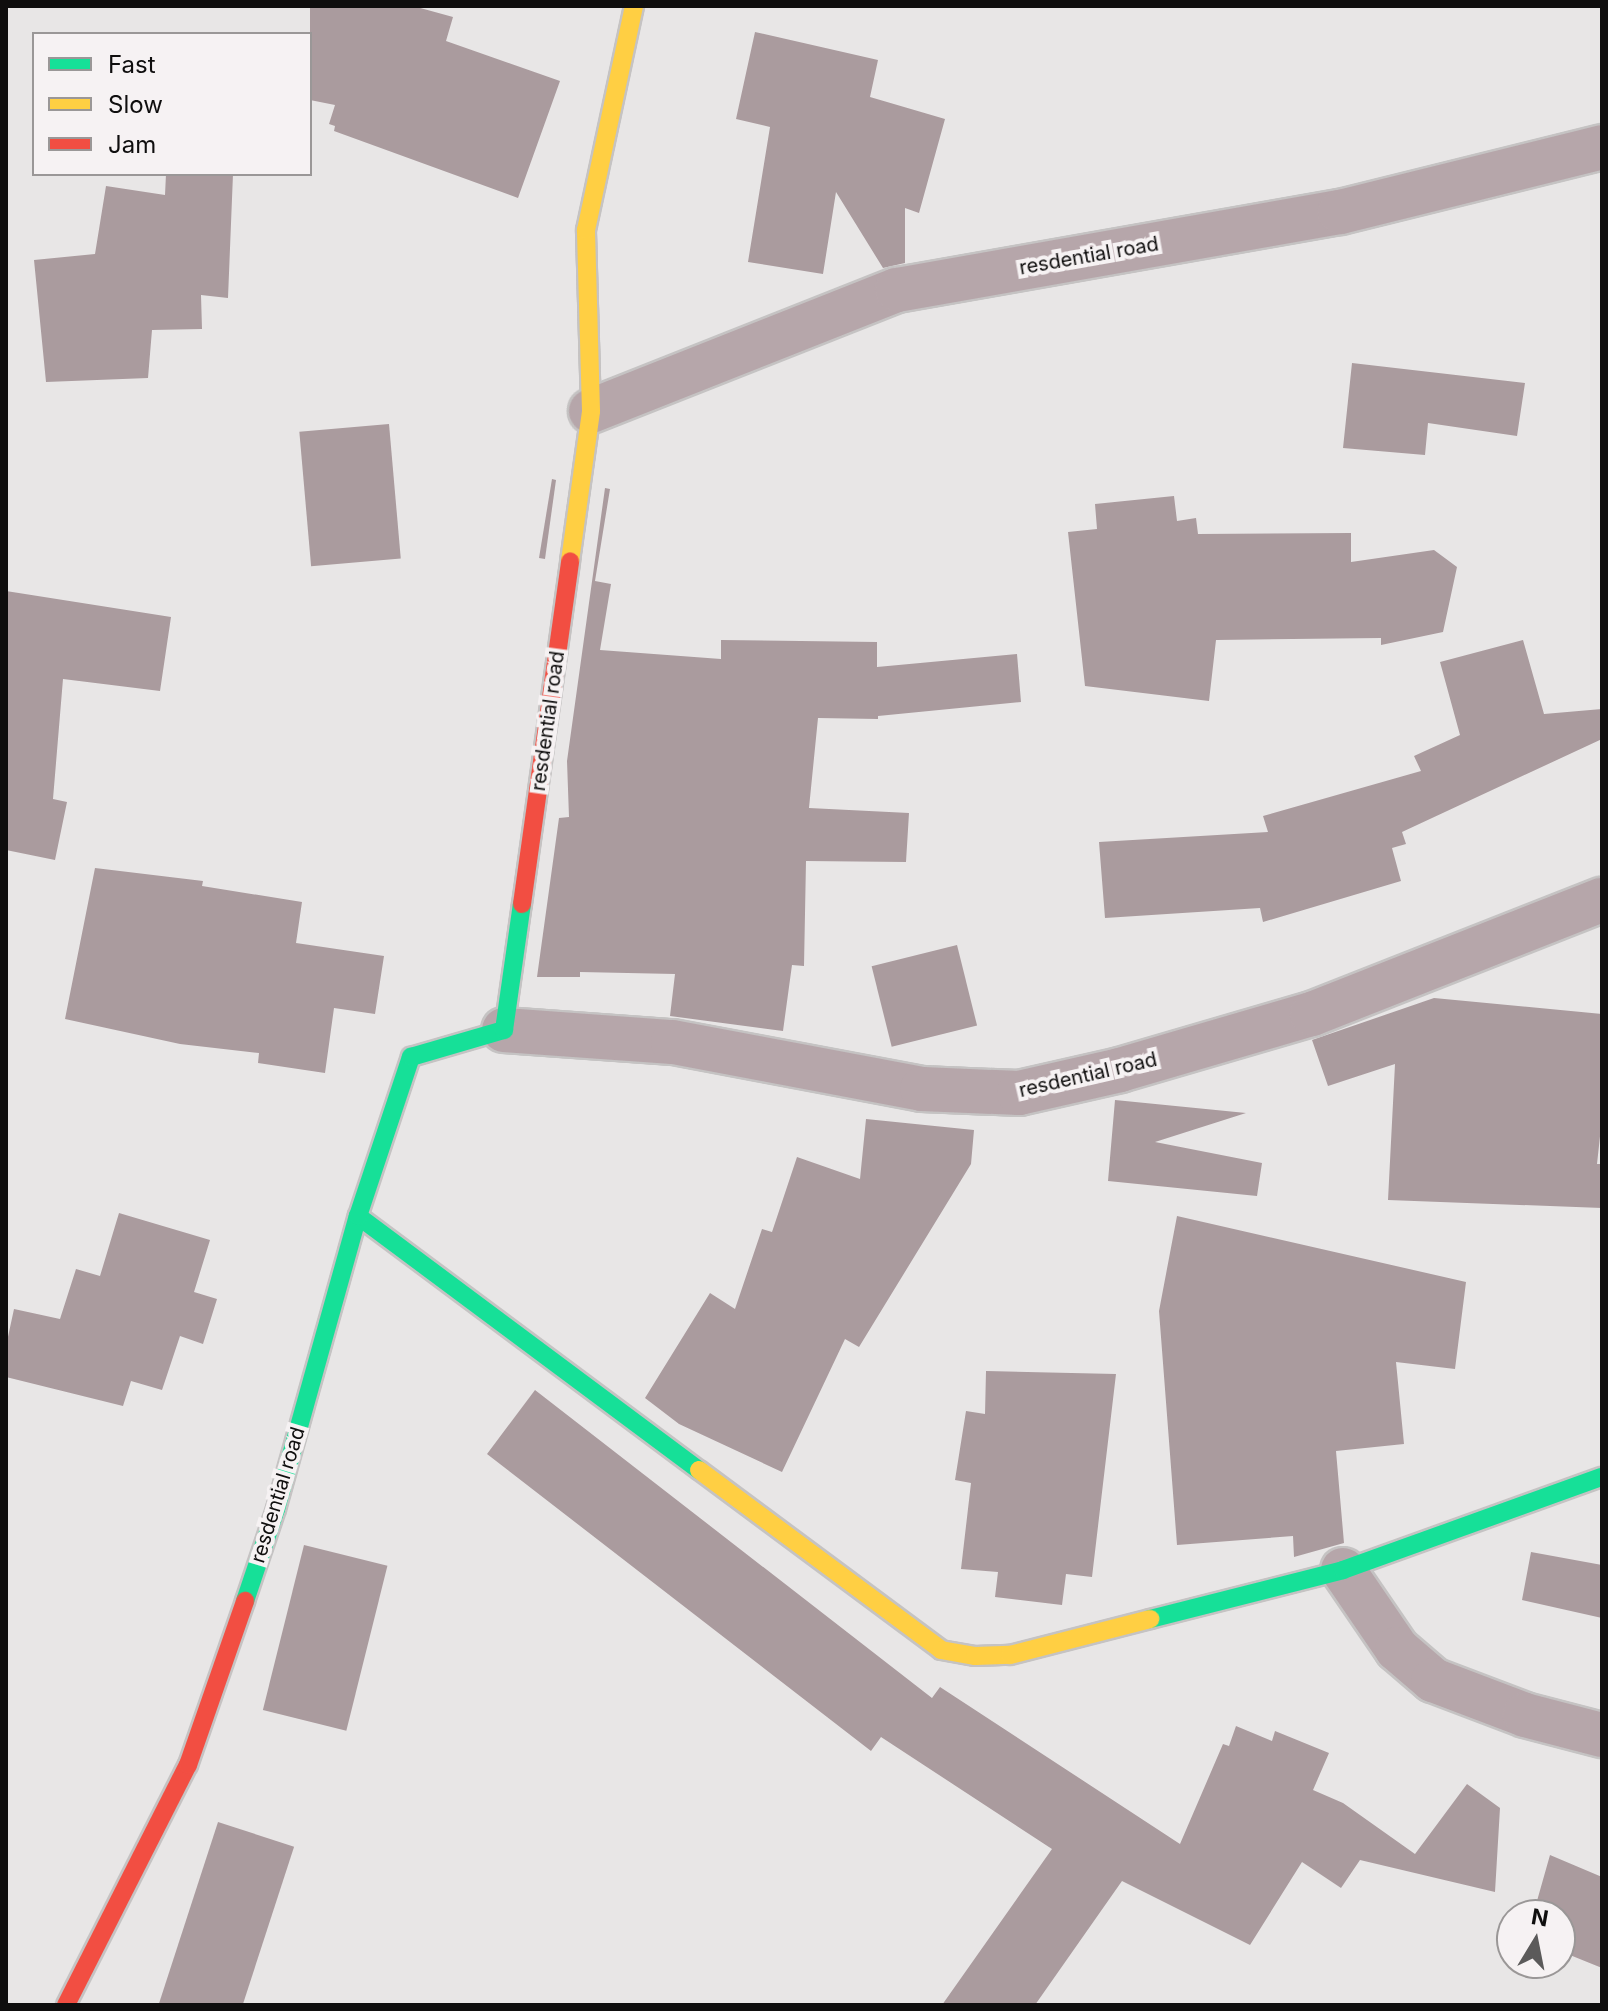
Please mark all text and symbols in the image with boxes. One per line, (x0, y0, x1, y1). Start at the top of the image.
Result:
legend (32, 32, 312, 176)
text: Fast (108, 50, 156, 79)
text: Slow (108, 90, 163, 119)
text: Jam (108, 130, 156, 159)
street label: resdential road (1017, 232, 1161, 280)
street label: resdential road (526, 649, 570, 793)
street label: resdential road (1017, 1047, 1159, 1103)
street label: resdential road (246, 1424, 310, 1566)
north arrow (1496, 1899, 1576, 1979)
text: N (1529, 1903, 1550, 1932)

